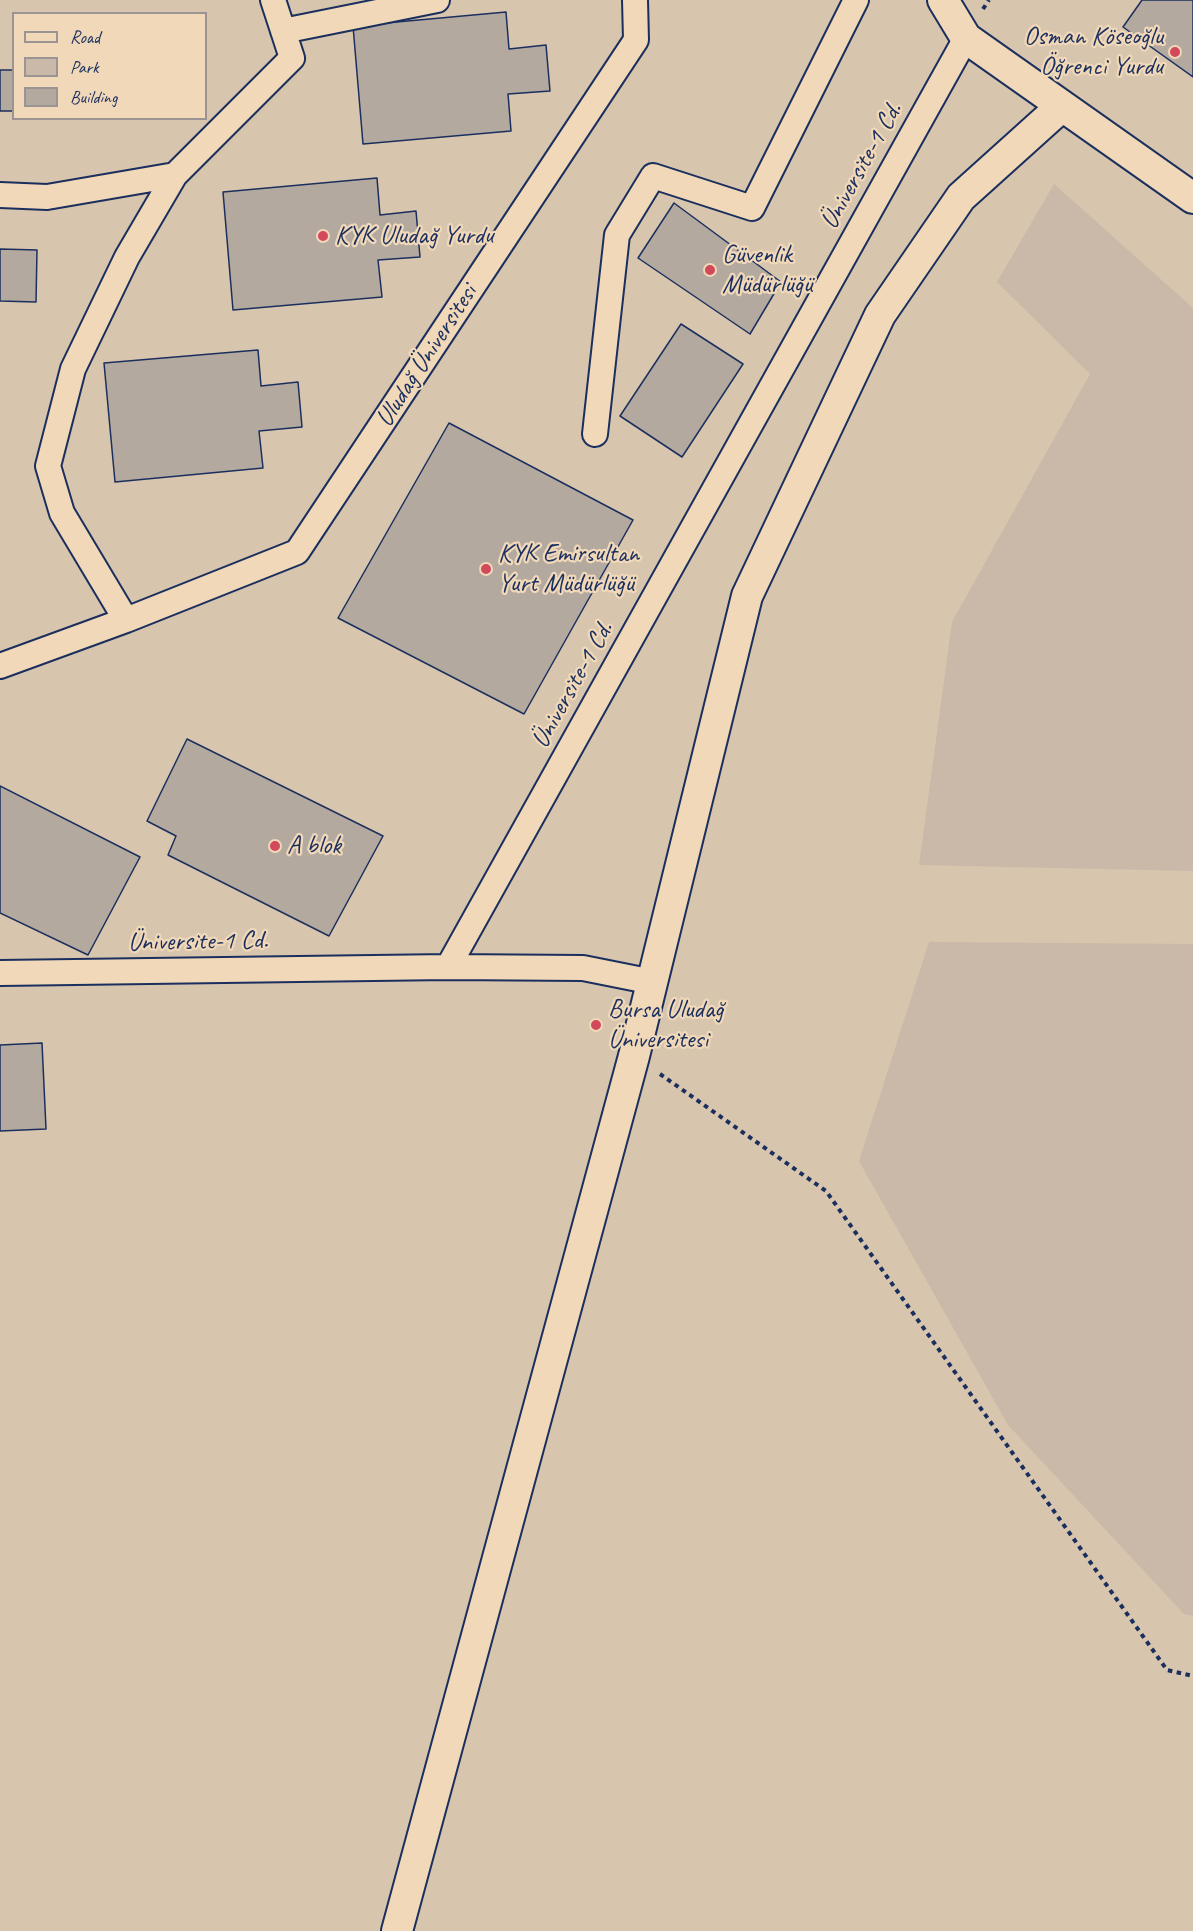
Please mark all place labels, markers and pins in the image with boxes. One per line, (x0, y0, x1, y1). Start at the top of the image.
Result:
place label: Osman Köseoğlu Öğrenci Yurdu (1024, 21, 1163, 82)
marker: Osman Köseoğlu Öğrenci Yurdu (1168, 45, 1182, 59)
place label: KYK Uludağ Yurdu (335, 220, 494, 252)
marker: KYK Uludağ Yurdu (316, 229, 330, 243)
place label: Güvenlik Müdürlüğü (722, 239, 812, 300)
marker: Güvenlik Müdürlüğü (703, 263, 717, 277)
place label: KYK Emirsultan Yurt Müdürlüğü (498, 538, 639, 600)
marker: KYK Emirsultan Yurt Müdürlüğü (479, 562, 493, 576)
place label: A blok (287, 830, 341, 862)
marker: A blok (268, 839, 282, 853)
place label: Bursa Uludağ Üniversitesi (608, 994, 723, 1056)
marker: Bursa Uludağ Üniversitesi (589, 1018, 603, 1032)

